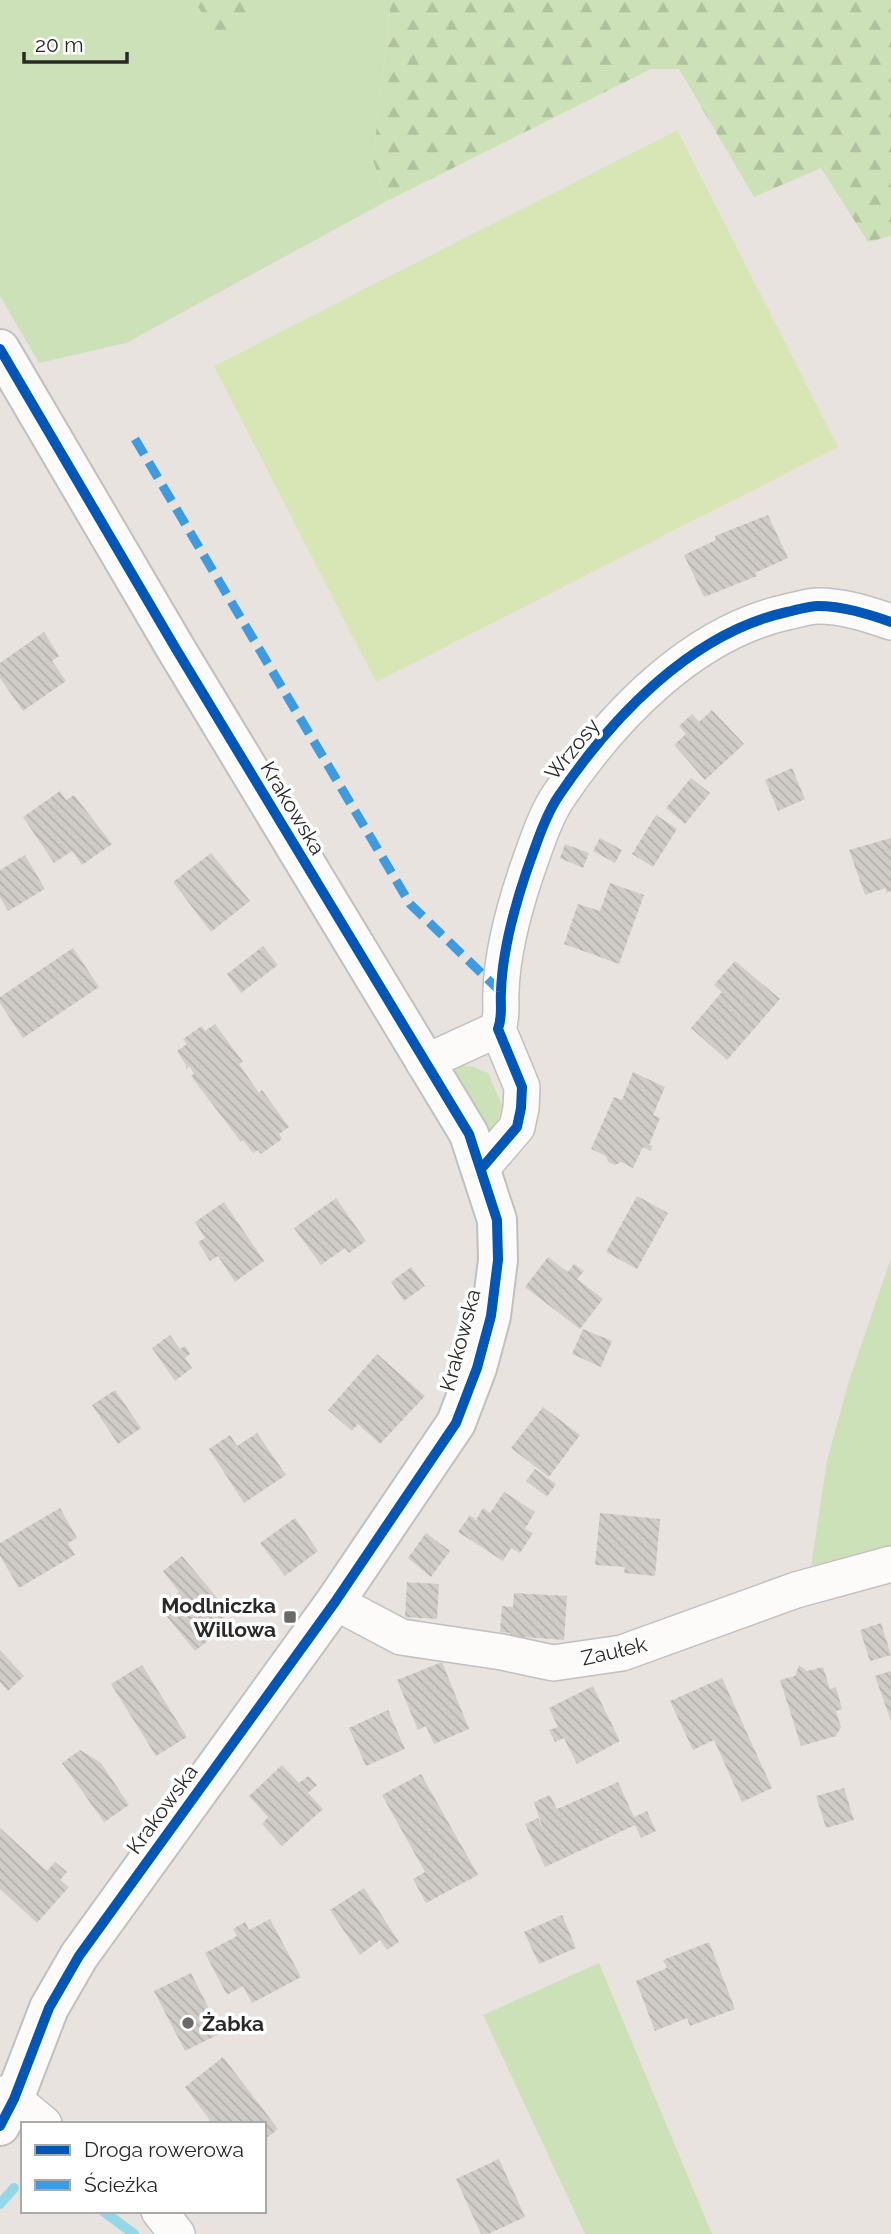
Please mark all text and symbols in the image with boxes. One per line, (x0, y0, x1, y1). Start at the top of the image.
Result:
scale bar (24, 21, 128, 65)
text: 20 m (35, 32, 83, 57)
street label: Wrzosy (540, 713, 604, 785)
street label: Krakowska (255, 757, 331, 859)
street label: Krakowska (434, 1286, 486, 1394)
place label: Modlniczka Willowa (161, 1593, 276, 1642)
marker: Modlniczka Willowa (282, 1609, 298, 1625)
street label: Zaułek (579, 1631, 649, 1671)
street label: Krakowska (121, 1759, 203, 1859)
place label: Żabka (202, 2011, 264, 2036)
marker: Żabka (180, 2015, 196, 2031)
legend (21, 2122, 266, 2213)
text: Droga rowerowa (84, 2137, 244, 2162)
text: Ścieżka (84, 2172, 158, 2197)

